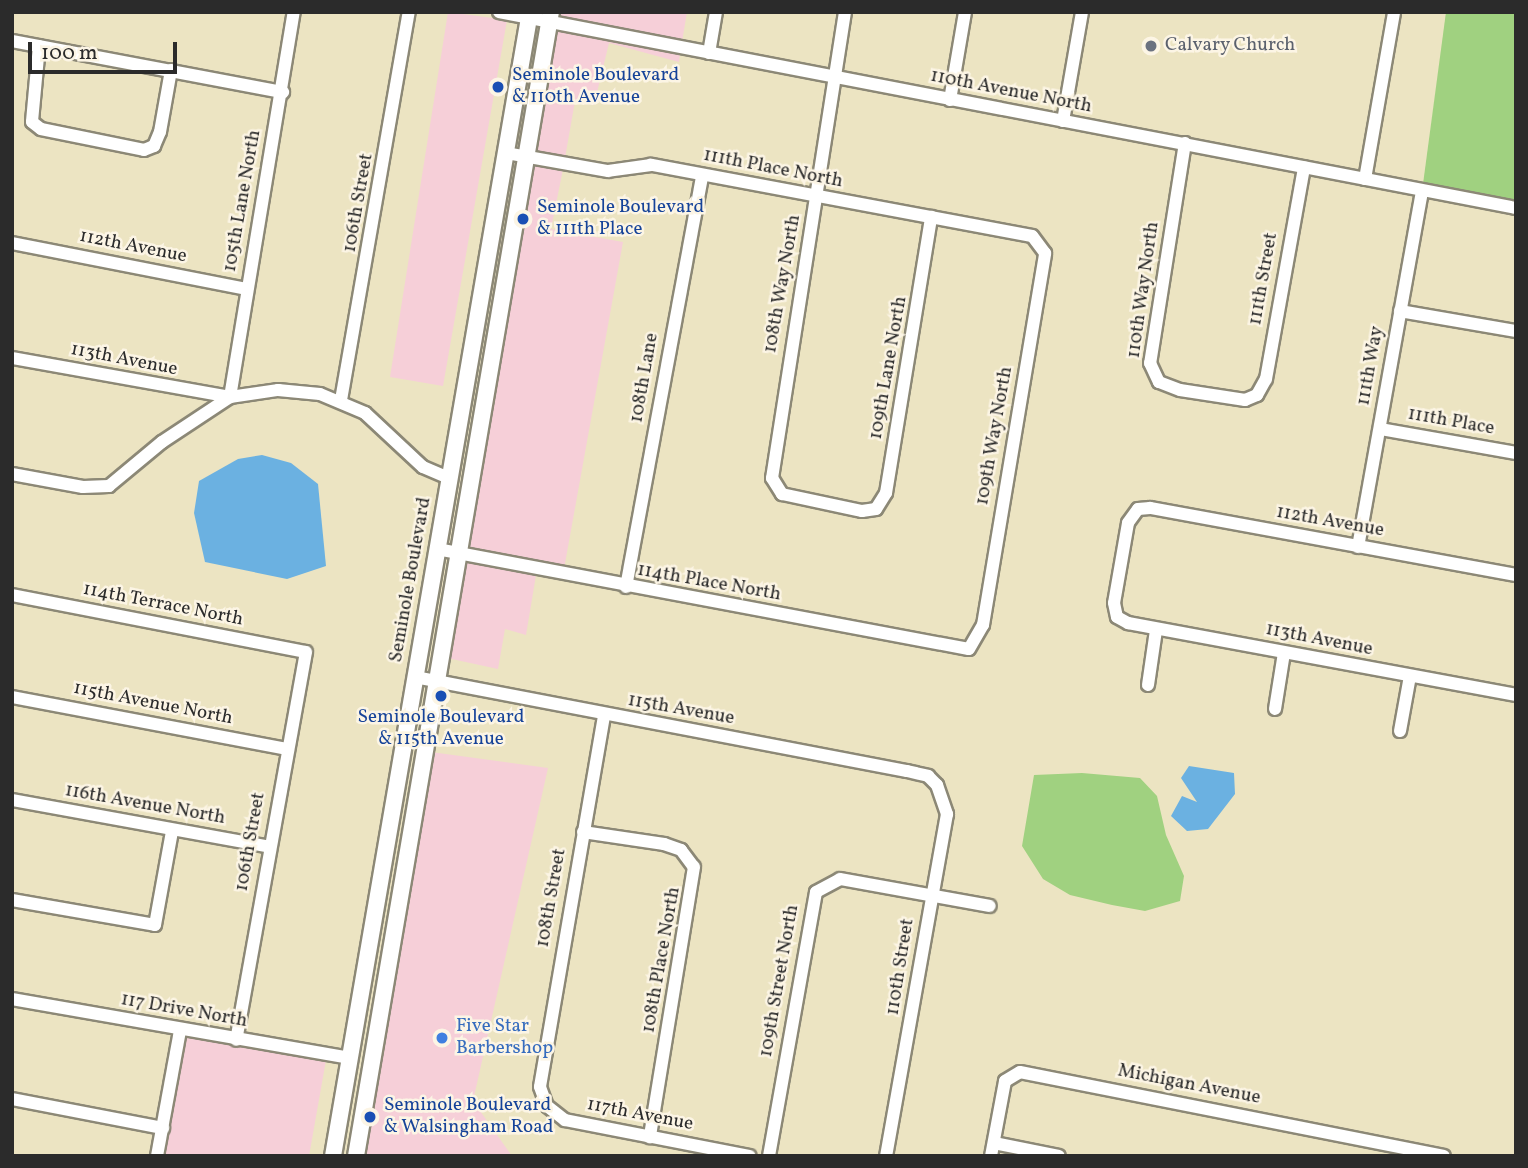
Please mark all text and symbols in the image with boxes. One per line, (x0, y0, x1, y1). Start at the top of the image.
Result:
scale bar (32, 28, 180, 72)
place label: Calvary Church (1165, 35, 1296, 57)
marker: Calvary Church (1143, 38, 1159, 54)
text: 100 m (41, 39, 98, 68)
place label: Seminole Boulevard & 110th Avenue (512, 65, 679, 109)
street label: 110th Avenue North (928, 65, 1094, 119)
marker: Seminole Boulevard & 110th Avenue (490, 79, 506, 95)
street label: 105th Lane North (219, 128, 267, 274)
street label: 111th Place North (701, 144, 845, 194)
street label: 106th Street (339, 152, 379, 254)
place label: Seminole Boulevard & 111th Place (537, 197, 704, 241)
marker: Seminole Boulevard & 111th Place (515, 211, 531, 227)
street label: 108th Way North (760, 213, 806, 355)
street label: 110th Way North (1123, 220, 1165, 360)
street label: 112th Avenue (77, 225, 189, 269)
street label: 111th Street (1245, 231, 1283, 327)
street label: 109th Lane North (865, 295, 913, 441)
street label: 111th Way (1353, 324, 1389, 408)
street label: 108th Lane (626, 331, 664, 425)
street label: 113th Avenue (69, 338, 179, 382)
street label: 109th Way North (971, 364, 1019, 508)
street label: 111th Place (1406, 403, 1496, 441)
street label: Seminole Boulevard (385, 496, 437, 664)
street label: 112th Avenue (1274, 501, 1386, 543)
street label: 114th Place North (635, 559, 783, 607)
street label: 114th Terrace North (81, 578, 245, 632)
street label: 113th Avenue (1264, 618, 1374, 662)
street label: 115th Avenue North (71, 677, 235, 731)
marker: Seminole Boulevard & 115th Avenue (433, 688, 449, 704)
street label: 115th Avenue (626, 689, 736, 731)
place label: Seminole Boulevard & 115th Avenue (357, 707, 525, 751)
street label: 116th Avenue North (63, 780, 227, 830)
street label: 106th Street (231, 791, 271, 893)
street label: 108th Street (532, 847, 572, 949)
street label: 108th Place North (638, 885, 686, 1035)
street label: 109th Street North (755, 903, 805, 1059)
street label: 110th Street (882, 917, 920, 1017)
street label: 117 Drive North (119, 989, 249, 1033)
place label: Five Star Barbershop (456, 1016, 553, 1060)
marker: Five Star Barbershop (434, 1030, 450, 1046)
street label: Michigan Avenue (1116, 1060, 1262, 1110)
street label: 117th Avenue (585, 1094, 695, 1136)
place label: Seminole Boulevard & Walsingham Road (384, 1095, 554, 1139)
marker: Seminole Boulevard & Walsingham Road (362, 1109, 378, 1125)

